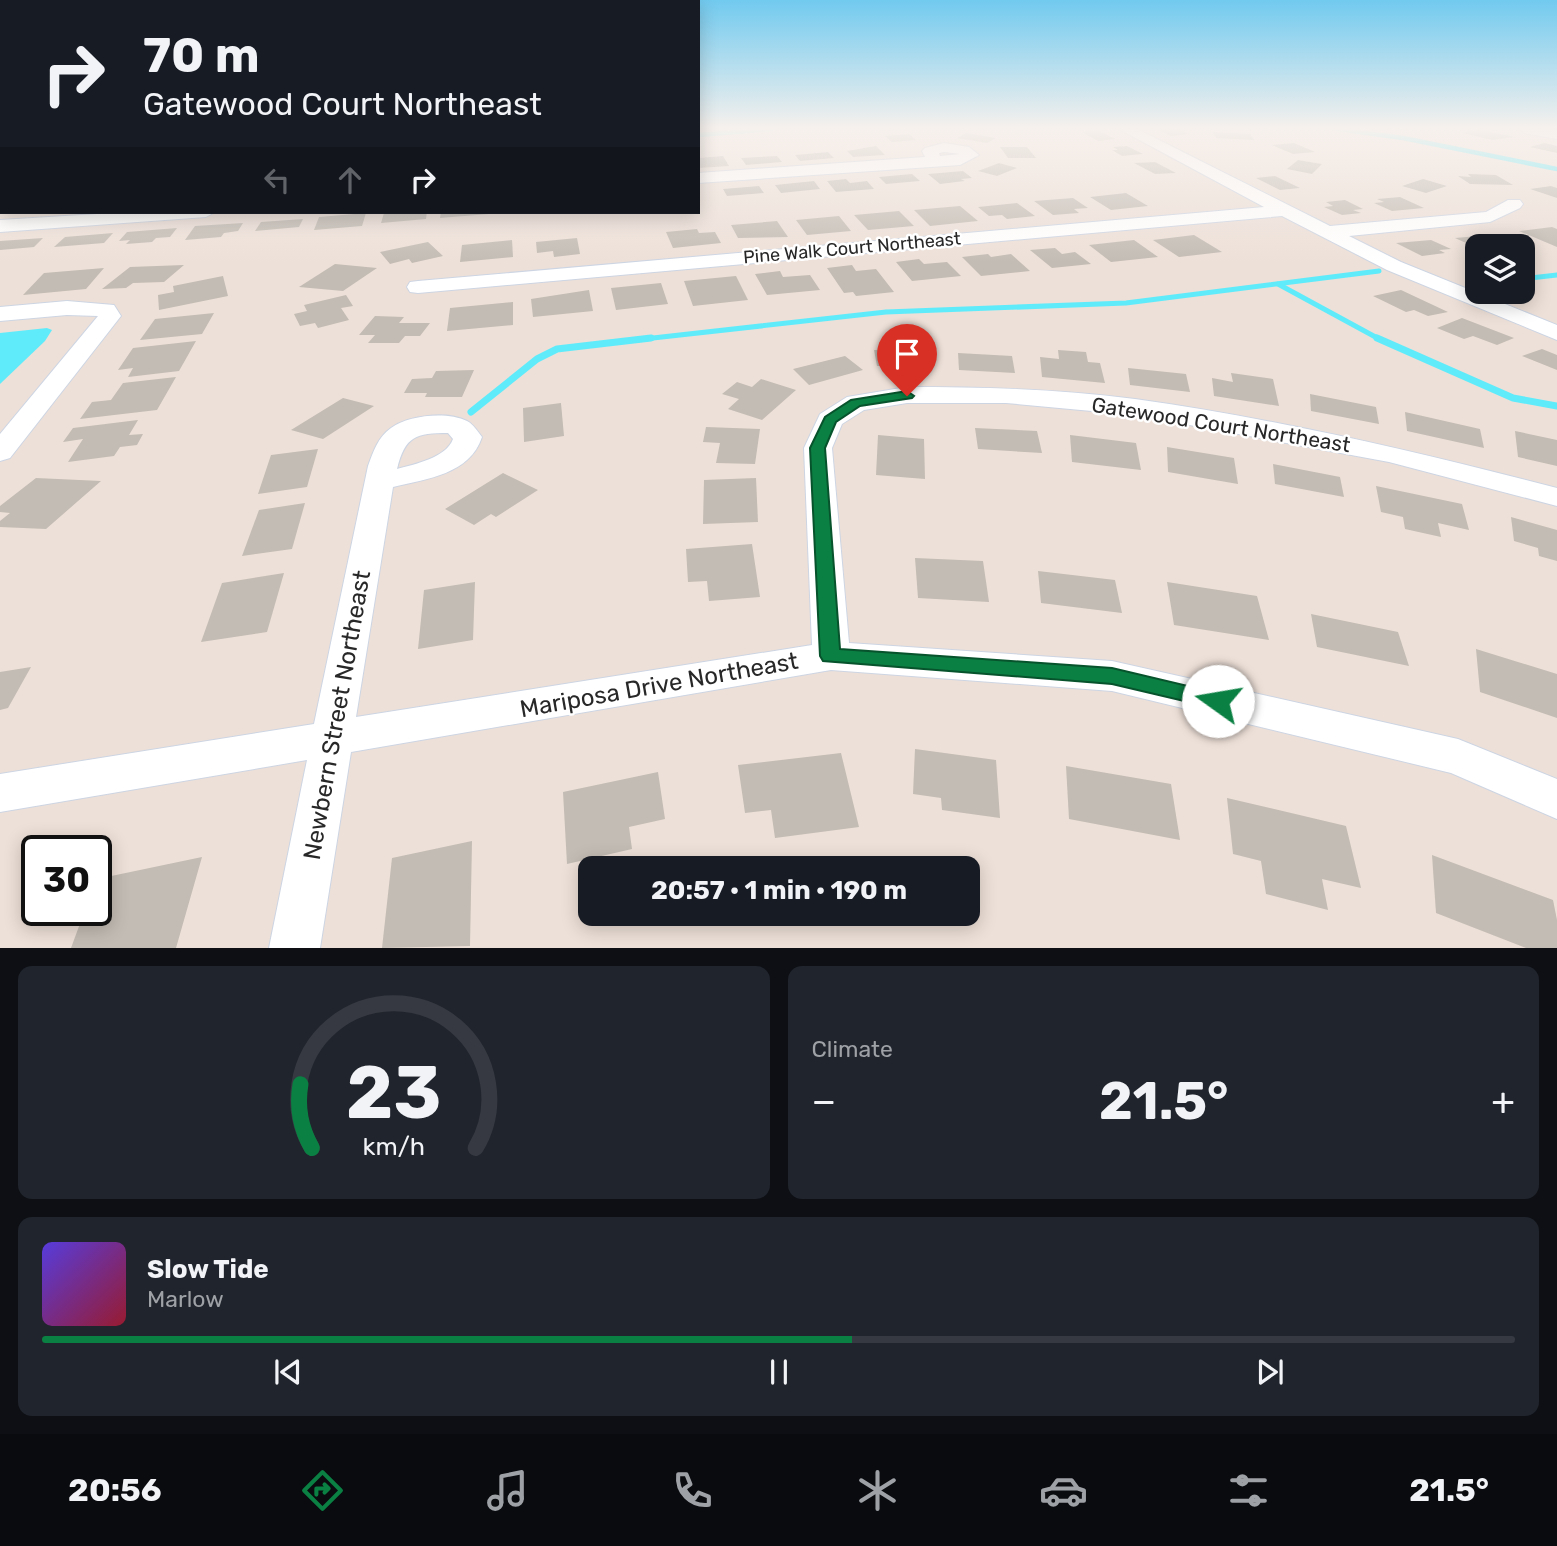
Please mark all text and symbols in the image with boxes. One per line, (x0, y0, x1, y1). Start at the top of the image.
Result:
text: 70 m (143, 26, 260, 84)
icon: right (28, 28, 119, 119)
text: Gatewood Court Northeast (143, 85, 542, 123)
icon: left (258, 161, 296, 199)
icon: ahead (331, 161, 369, 199)
icon: right (404, 161, 442, 199)
street label: Pine Walk Court Northeast (742, 228, 962, 268)
map controls (1465, 234, 1535, 304)
button: layers (1465, 234, 1535, 304)
pin (877, 324, 937, 396)
icon: arrive (888, 335, 926, 373)
street label: Gatewood Court Northeast (1090, 392, 1352, 457)
street label: Newbern Street Northeast (298, 568, 376, 862)
street label: Mariposa Drive Northeast (518, 647, 800, 723)
position arrow (1181, 664, 1255, 738)
speed limit sign: 30 (21, 835, 112, 926)
text: 20:57 · 1 min · 190 m (651, 875, 907, 906)
text: Climate (812, 1035, 893, 1063)
text: 23 (346, 1051, 441, 1137)
text: 21.5° (1099, 1070, 1228, 1132)
text: − (812, 1078, 836, 1124)
text: + (1491, 1078, 1515, 1124)
text: km/h (363, 1132, 425, 1161)
text: Slow Tide (147, 1254, 269, 1285)
text: Marlow (147, 1285, 224, 1313)
icon: previous (269, 1353, 307, 1391)
icon: pause (760, 1353, 798, 1391)
icon: next (1251, 1353, 1289, 1391)
icon: directions (298, 1466, 347, 1515)
icon: music (483, 1466, 532, 1515)
icon: phone (668, 1466, 717, 1515)
icon: climate (853, 1466, 902, 1515)
icon: car (1039, 1466, 1088, 1515)
icon: filters (1224, 1466, 1273, 1515)
text: 20:56 (68, 1471, 162, 1509)
text: 21.5° (1409, 1471, 1489, 1509)

